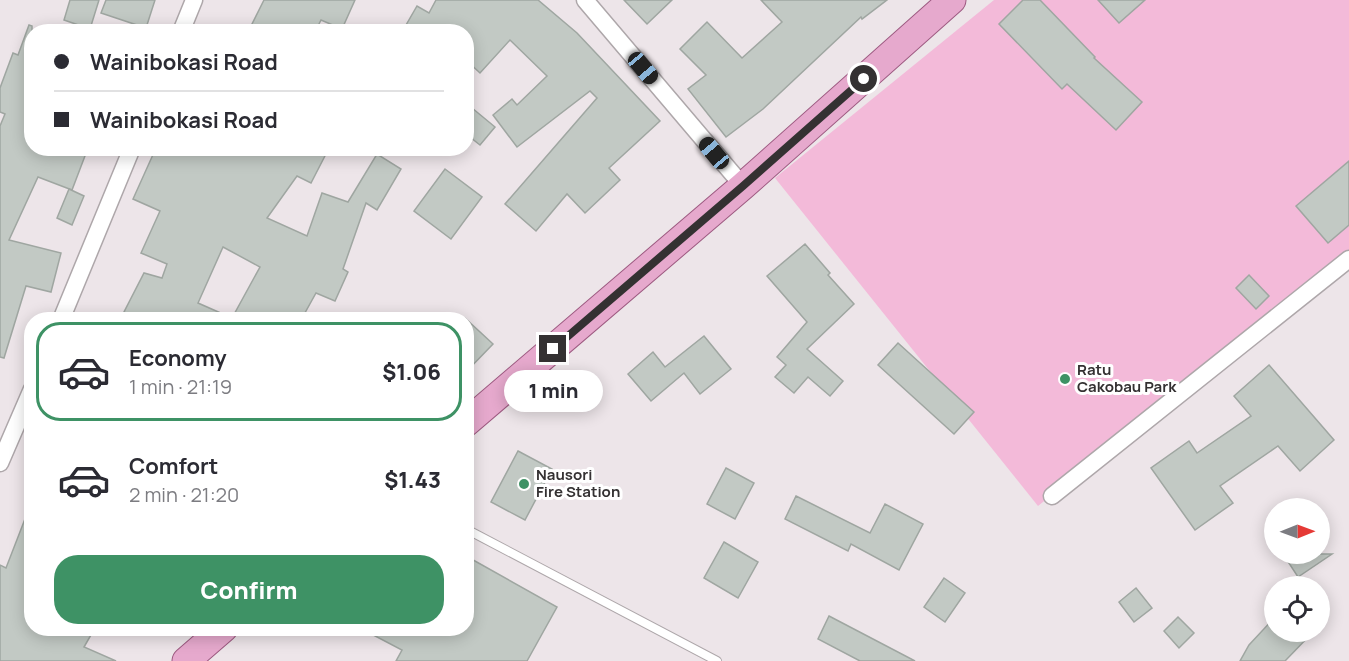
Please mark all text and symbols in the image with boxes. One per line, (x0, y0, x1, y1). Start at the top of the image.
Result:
text: Wainibokasi Road (90, 47, 278, 77)
car (625, 48, 661, 88)
route start (850, 65, 877, 92)
text: Wainibokasi Road (90, 105, 278, 135)
car (696, 133, 732, 173)
route end (539, 335, 566, 362)
text: Economy (129, 343, 227, 373)
icon: car (57, 345, 111, 399)
text: $1.06 (382, 357, 441, 387)
place label: Ratu Cakobau Park (1077, 359, 1177, 397)
callout: 1 min (504, 370, 602, 412)
marker: Ratu Cakobau Park (1058, 372, 1072, 386)
text: 1 min · 21:19 (129, 373, 232, 400)
text: 1 min (528, 377, 579, 404)
text: Comfort (129, 451, 218, 481)
icon: car (57, 453, 111, 507)
place label: Nausori Fire Station (536, 464, 620, 502)
text: $1.43 (384, 465, 441, 495)
marker: Nausori Fire Station (517, 477, 531, 491)
text: 2 min · 21:20 (129, 481, 239, 508)
north arrow (1264, 498, 1330, 564)
map controls (1264, 498, 1330, 642)
button: Confirm (54, 555, 444, 624)
button: locate (1264, 576, 1330, 642)

